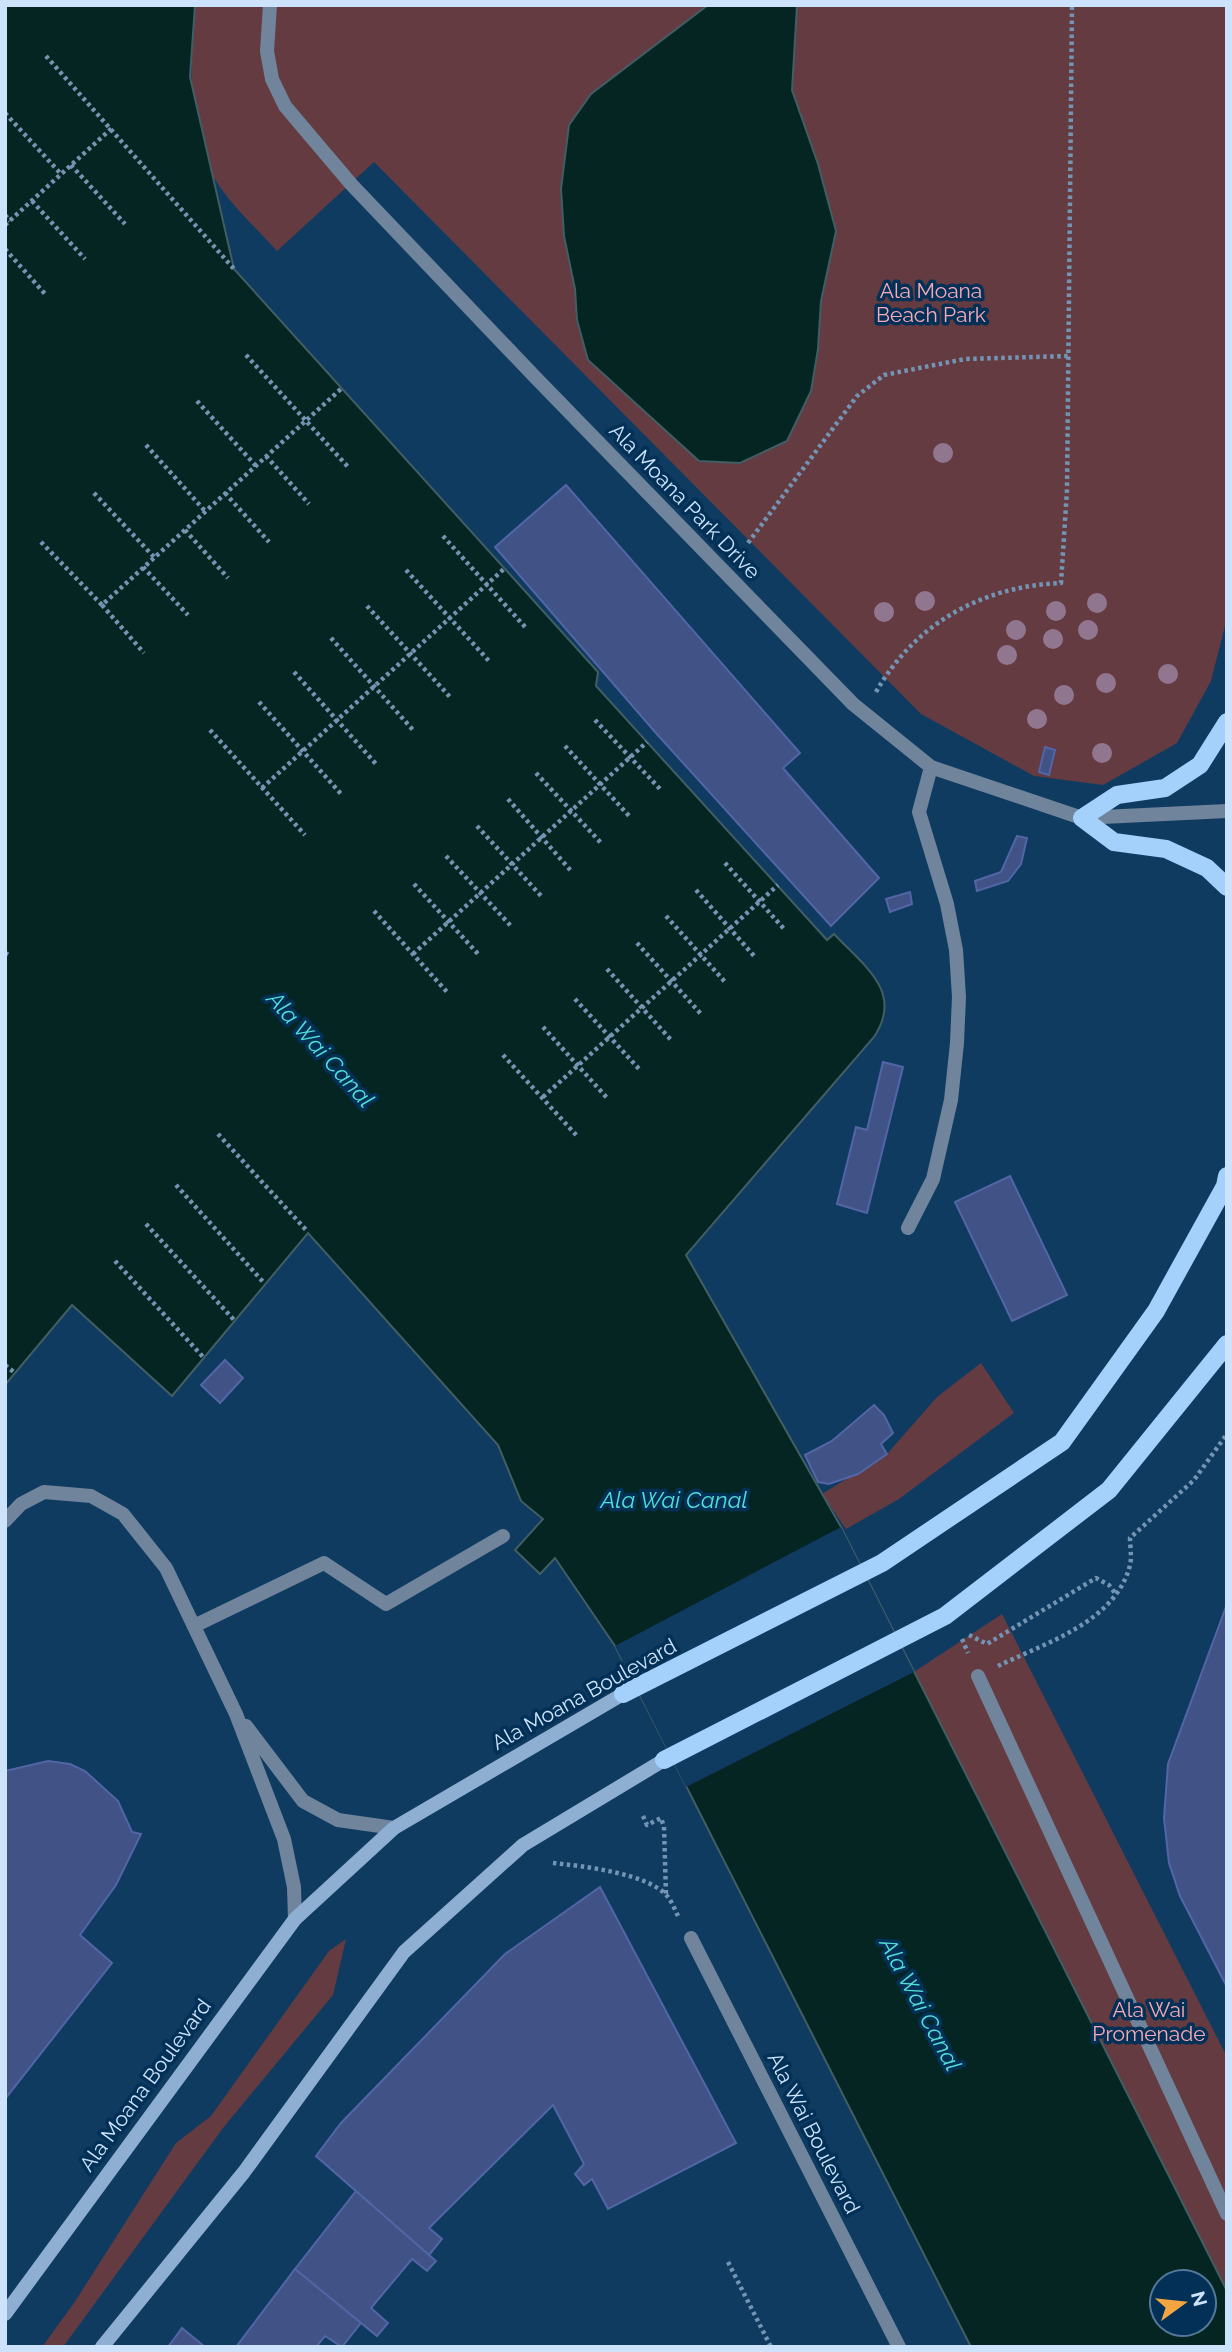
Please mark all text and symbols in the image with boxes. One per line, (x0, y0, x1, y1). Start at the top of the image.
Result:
park label: Ala Moana Beach Park (876, 278, 986, 327)
street label: Ala Moana Park Drive (604, 418, 766, 584)
water label: Ala Wai Canal (260, 984, 380, 1113)
water label: Ala Wai Canal (598, 1486, 748, 1513)
street label: Ala Moana Boulevard (487, 1633, 681, 1755)
water label: Ala Wai Canal (874, 1931, 967, 2075)
street label: Ala Moana Boulevard (74, 1994, 216, 2176)
park label: Ala Wai Promenade (1092, 1997, 1206, 2046)
street label: Ala Wai Boulevard (763, 2048, 865, 2218)
north arrow (1148, 2268, 1218, 2338)
text: N (1187, 2289, 1212, 2308)

